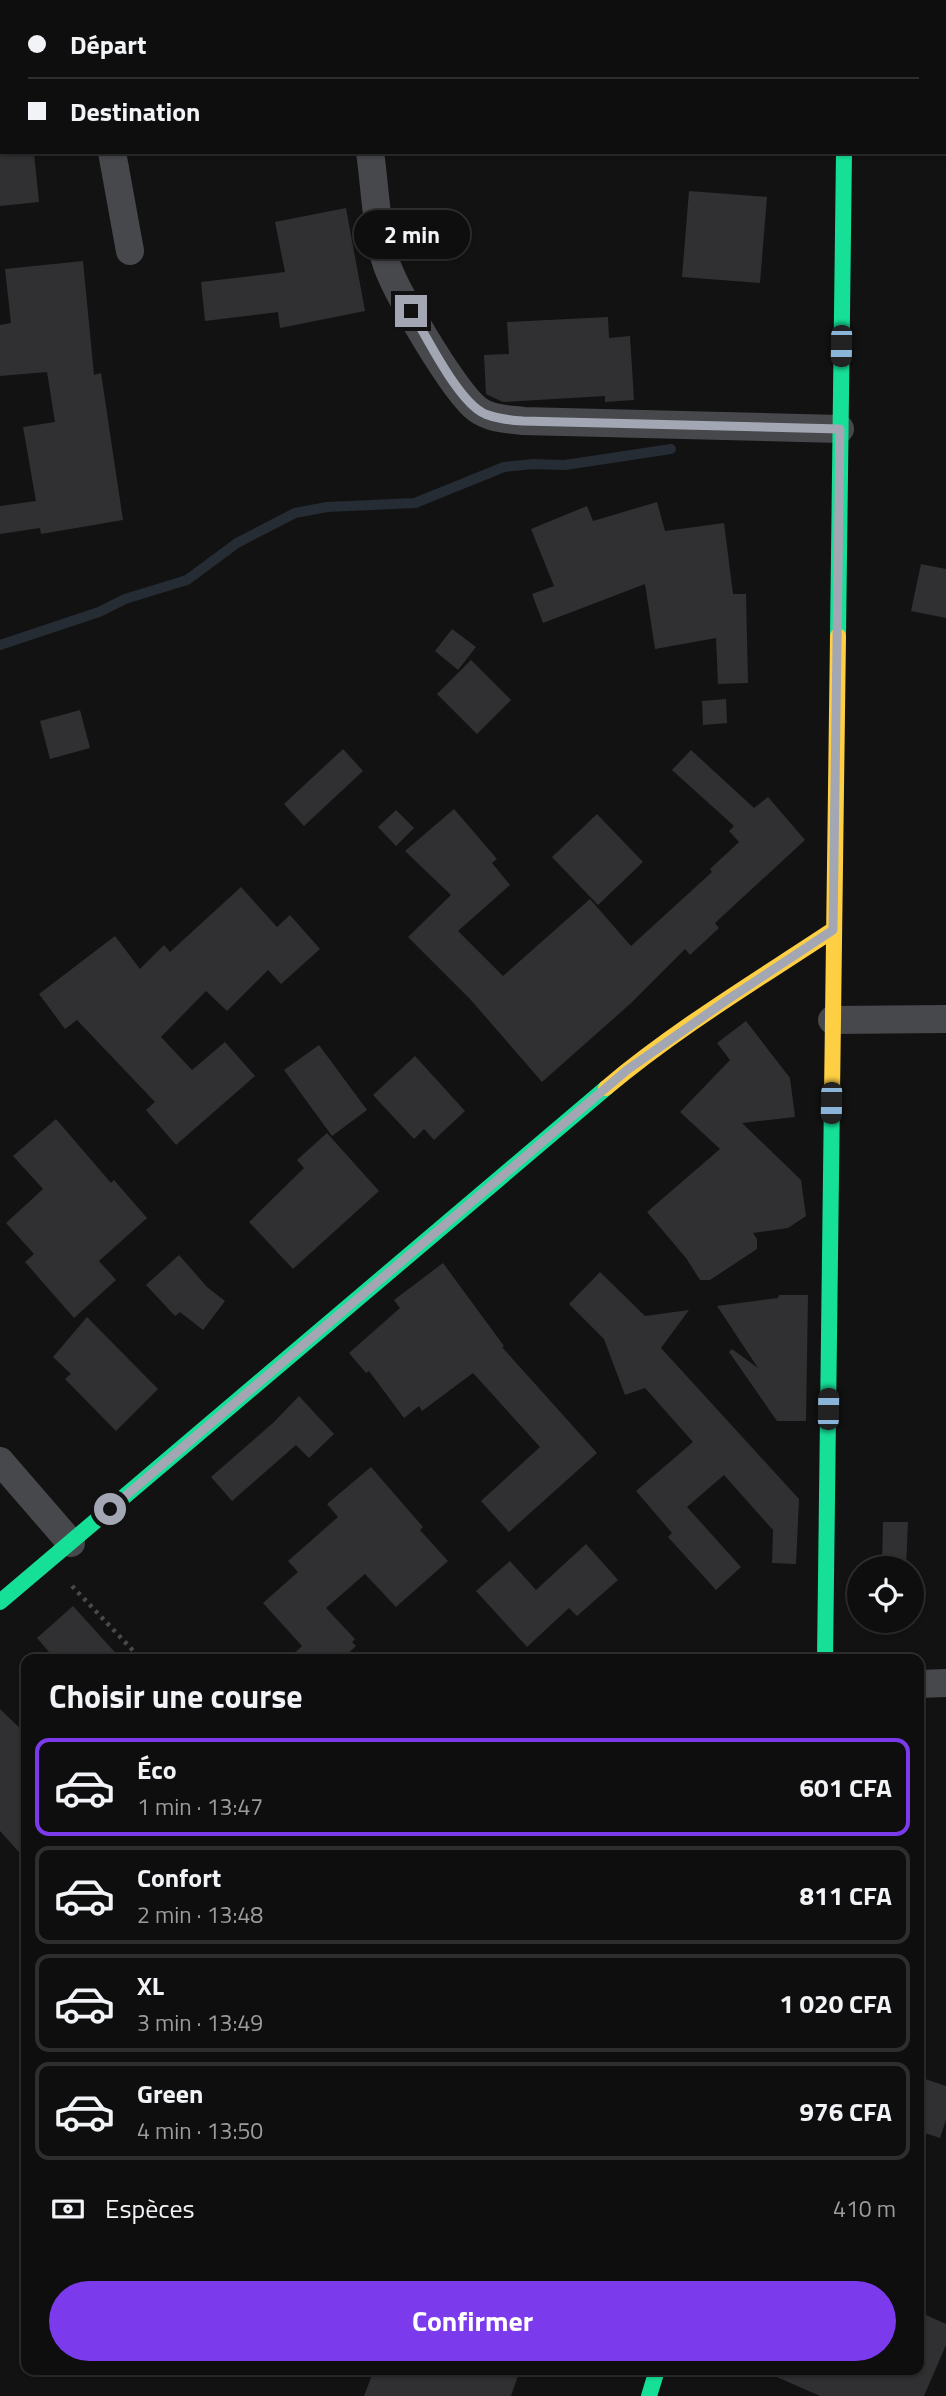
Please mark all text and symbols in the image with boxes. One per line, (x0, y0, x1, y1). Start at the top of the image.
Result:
text: Départ (70, 25, 146, 64)
text: Destination (70, 92, 200, 131)
callout: 2 min (353, 210, 469, 258)
text: 2 min (384, 217, 440, 252)
route end (395, 295, 427, 327)
car (831, 325, 852, 367)
car (821, 1082, 842, 1124)
car (818, 1388, 839, 1430)
route start (94, 1493, 126, 1525)
map controls (847, 1556, 924, 1633)
button: locate (847, 1556, 924, 1633)
text: Choisir une course (49, 1672, 303, 1720)
text: Éco (137, 1750, 177, 1789)
icon: car (53, 1756, 116, 1819)
text: 601 CFA (800, 1768, 892, 1807)
text: 1 min · 13:47 (137, 1789, 263, 1824)
text: Confort (137, 1858, 221, 1897)
icon: car (53, 1864, 116, 1927)
text: 811 CFA (800, 1876, 892, 1915)
text: 2 min · 13:48 (137, 1897, 263, 1932)
text: XL (137, 1966, 164, 2005)
icon: car (53, 1972, 116, 2035)
text: 1 020 CFA (779, 1984, 892, 2023)
text: 3 min · 13:49 (137, 2005, 263, 2040)
text: Green (137, 2074, 203, 2113)
icon: car (53, 2080, 116, 2143)
text: 976 CFA (800, 2092, 892, 2131)
text: 4 min · 13:50 (137, 2113, 263, 2148)
text: Espèces (105, 2189, 195, 2228)
icon: cash (49, 2190, 87, 2228)
text: 410 m (833, 2191, 896, 2226)
button: Confirmer (49, 2281, 896, 2361)

